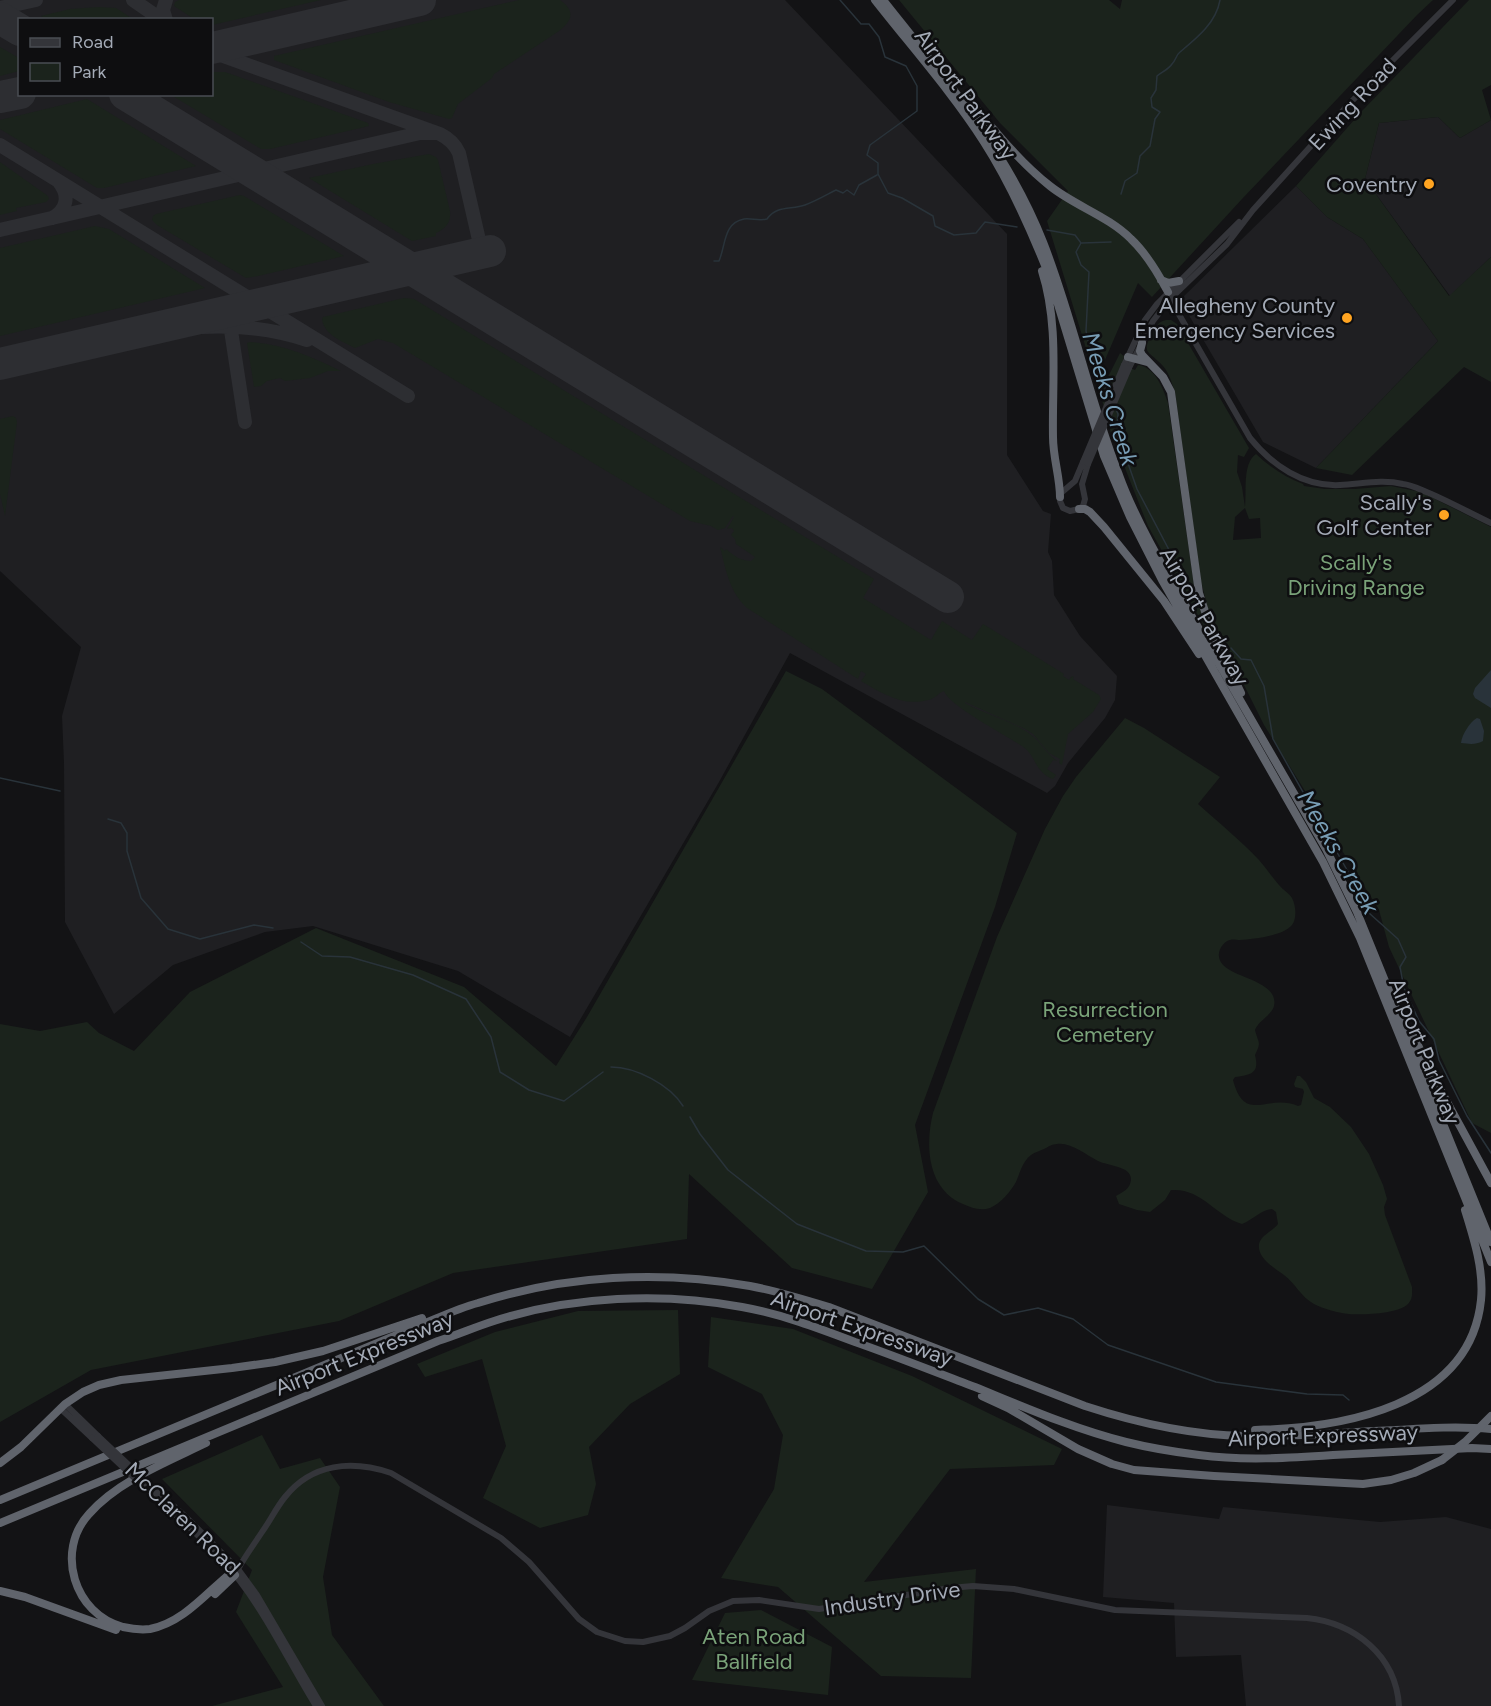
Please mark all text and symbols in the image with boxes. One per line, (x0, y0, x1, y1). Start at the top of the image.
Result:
legend (18, 18, 213, 96)
street label: Airport Parkway (909, 23, 1023, 166)
text: Road (72, 31, 113, 53)
street label: Ewing Road (1303, 52, 1402, 156)
text: Park (72, 61, 107, 83)
place label: Coventry (1326, 171, 1417, 198)
marker: Coventry (1422, 177, 1436, 191)
place label: Allegheny County Emergency Services (1134, 292, 1335, 344)
marker: Allegheny County Emergency Services (1340, 311, 1354, 325)
water label: Meeks Creek (1076, 328, 1145, 471)
place label: Scally's Golf Center (1316, 489, 1433, 541)
marker: Scally's Golf Center (1437, 508, 1451, 522)
street label: Airport Parkway (1154, 542, 1255, 691)
park label: Scally's Driving Range (1287, 549, 1425, 601)
water label: Meeks Creek (1291, 784, 1386, 920)
street label: Airport Parkway (1383, 974, 1466, 1129)
park label: Resurrection Cemetery (1042, 996, 1168, 1048)
street label: Airport Expressway (767, 1285, 957, 1372)
street label: Airport Expressway (271, 1305, 458, 1402)
street label: Airport Expressway (1227, 1419, 1419, 1452)
street label: McClaren Road (119, 1456, 246, 1580)
street label: Industry Drive (822, 1576, 962, 1621)
park label: Aten Road Ballfield (702, 1623, 806, 1675)

